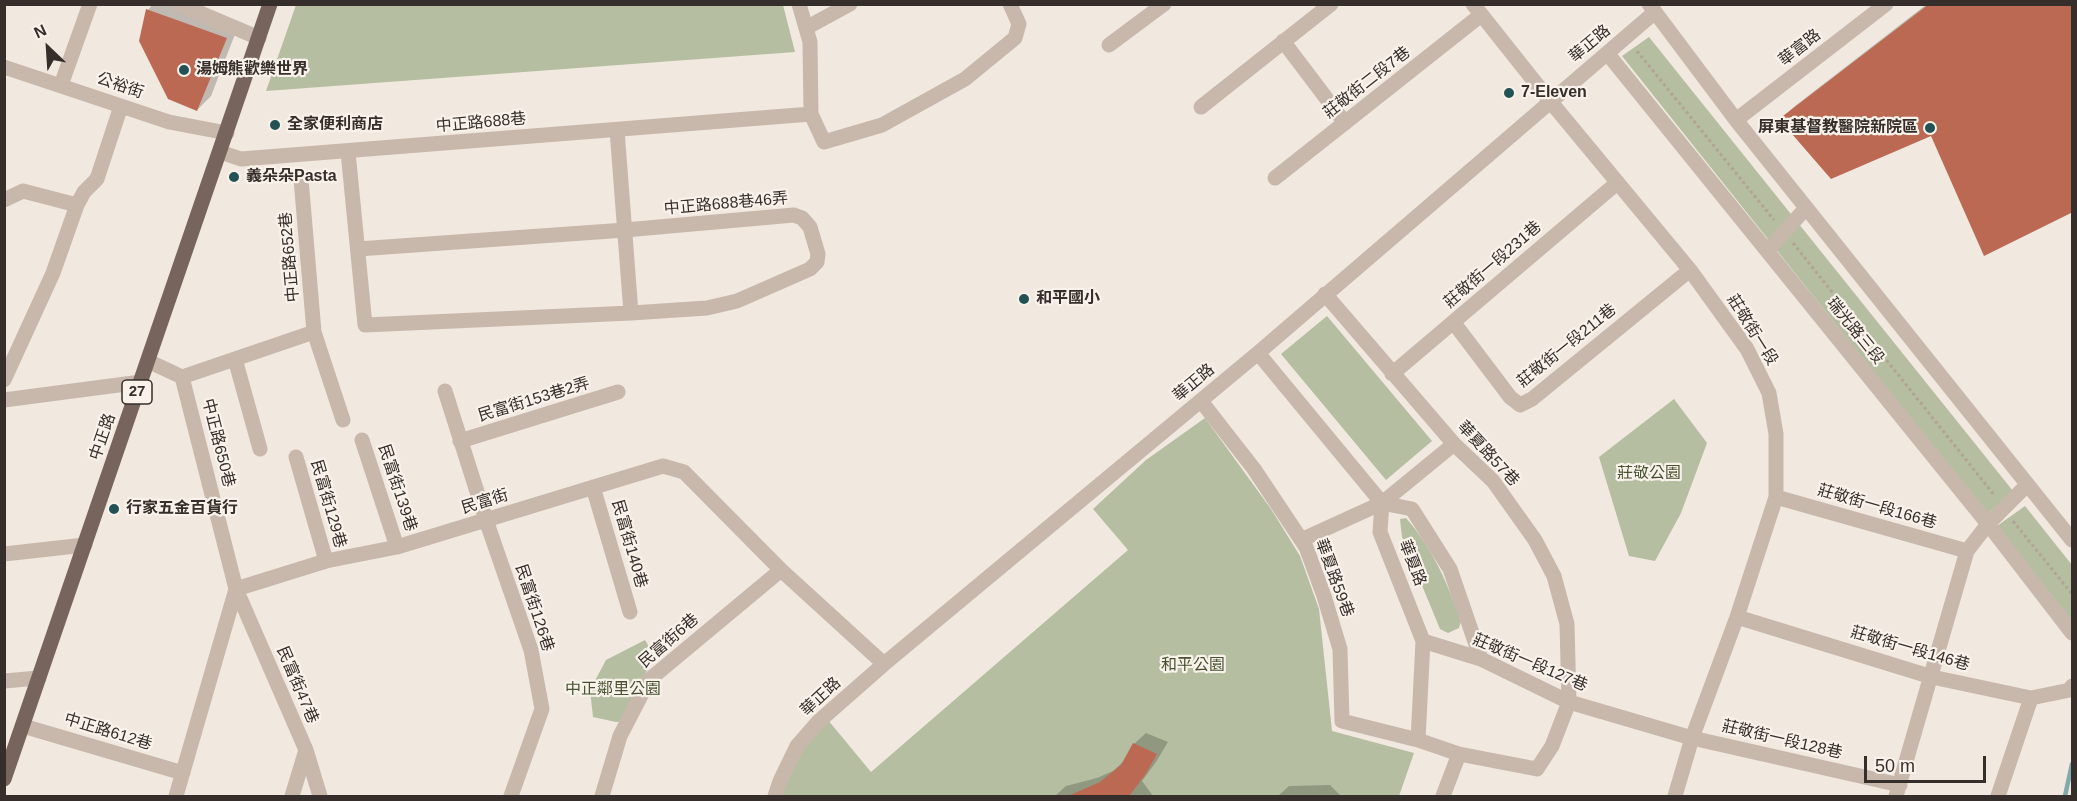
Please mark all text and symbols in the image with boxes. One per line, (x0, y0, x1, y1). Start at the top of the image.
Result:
north arrow (18, 18, 78, 78)
text: N (31, 21, 49, 41)
street label: 華正路 (1565, 21, 1615, 67)
street label: 華富路 (1775, 26, 1825, 70)
street label: 莊敬街二段7巷 (1320, 43, 1414, 123)
place label: 湯姆熊歡樂世界 (196, 60, 308, 80)
marker: 湯姆熊歡樂世界 (177, 63, 191, 77)
street label: 公裕街 (94, 69, 146, 103)
place label: 7-Eleven (1521, 83, 1587, 103)
marker: 7-Eleven (1502, 86, 1516, 100)
street label: 中正路688巷 (435, 109, 527, 137)
place label: 全家便利商店 (287, 115, 383, 135)
marker: 全家便利商店 (268, 118, 282, 132)
place label: 屏東基督教醫院新院區 (1758, 118, 1918, 138)
marker: 屏東基督教醫院新院區 (1923, 121, 1937, 135)
place label: 義朵朵Pasta (246, 167, 337, 187)
marker: 義朵朵Pasta (227, 170, 241, 184)
street label: 中正路688巷46弄 (663, 189, 789, 219)
street label: 中正路652巷 (276, 211, 304, 303)
street label: 莊敬街一段231巷 (1440, 218, 1546, 312)
place label: 和平國小 (1036, 289, 1100, 309)
street label: 莊敬街一段 (1723, 291, 1781, 369)
marker: 和平國小 (1017, 292, 1031, 306)
street label: 瑞光路三段 (1822, 294, 1888, 368)
street label: 莊敬街一段211巷 (1514, 300, 1620, 392)
street label: 華正路 (1169, 360, 1219, 406)
street label: 民富街153巷2弄 (476, 374, 592, 426)
road number: 27 (122, 380, 152, 404)
street label: 中正路650巷 (198, 397, 238, 489)
street label: 中正路 (86, 411, 120, 463)
street label: 華夏路57巷 (1453, 418, 1523, 490)
street label: 民富街139巷 (374, 442, 420, 534)
street label: 民富街129巷 (306, 458, 350, 550)
park label: 莊敬公園 (1617, 464, 1681, 484)
street label: 莊敬街一段166巷 (1815, 481, 1939, 533)
street label: 民富街 (459, 486, 511, 518)
street label: 民富街140巷 (607, 498, 651, 590)
place label: 行家五金百貨行 (126, 499, 238, 519)
marker: 行家五金百貨行 (107, 502, 121, 516)
street label: 華夏路59巷 (1311, 536, 1357, 620)
street label: 華夏路 (1394, 537, 1430, 589)
street label: 民富街126巷 (511, 562, 557, 654)
street label: 民富街6巷 (635, 610, 703, 672)
street label: 莊敬街一段146巷 (1848, 623, 1972, 675)
street label: 莊敬街一段127巷 (1470, 630, 1590, 696)
street label: 民富街47巷 (272, 644, 322, 726)
park label: 和平公園 (1161, 656, 1225, 676)
street label: 華正路 (797, 674, 845, 720)
park label: 中正鄰里公園 (565, 680, 661, 700)
street label: 中正路612巷 (62, 710, 154, 754)
street label: 莊敬街一段128巷 (1720, 717, 1844, 763)
scale bar (1867, 744, 1988, 782)
text: 50 m (1875, 756, 1915, 776)

